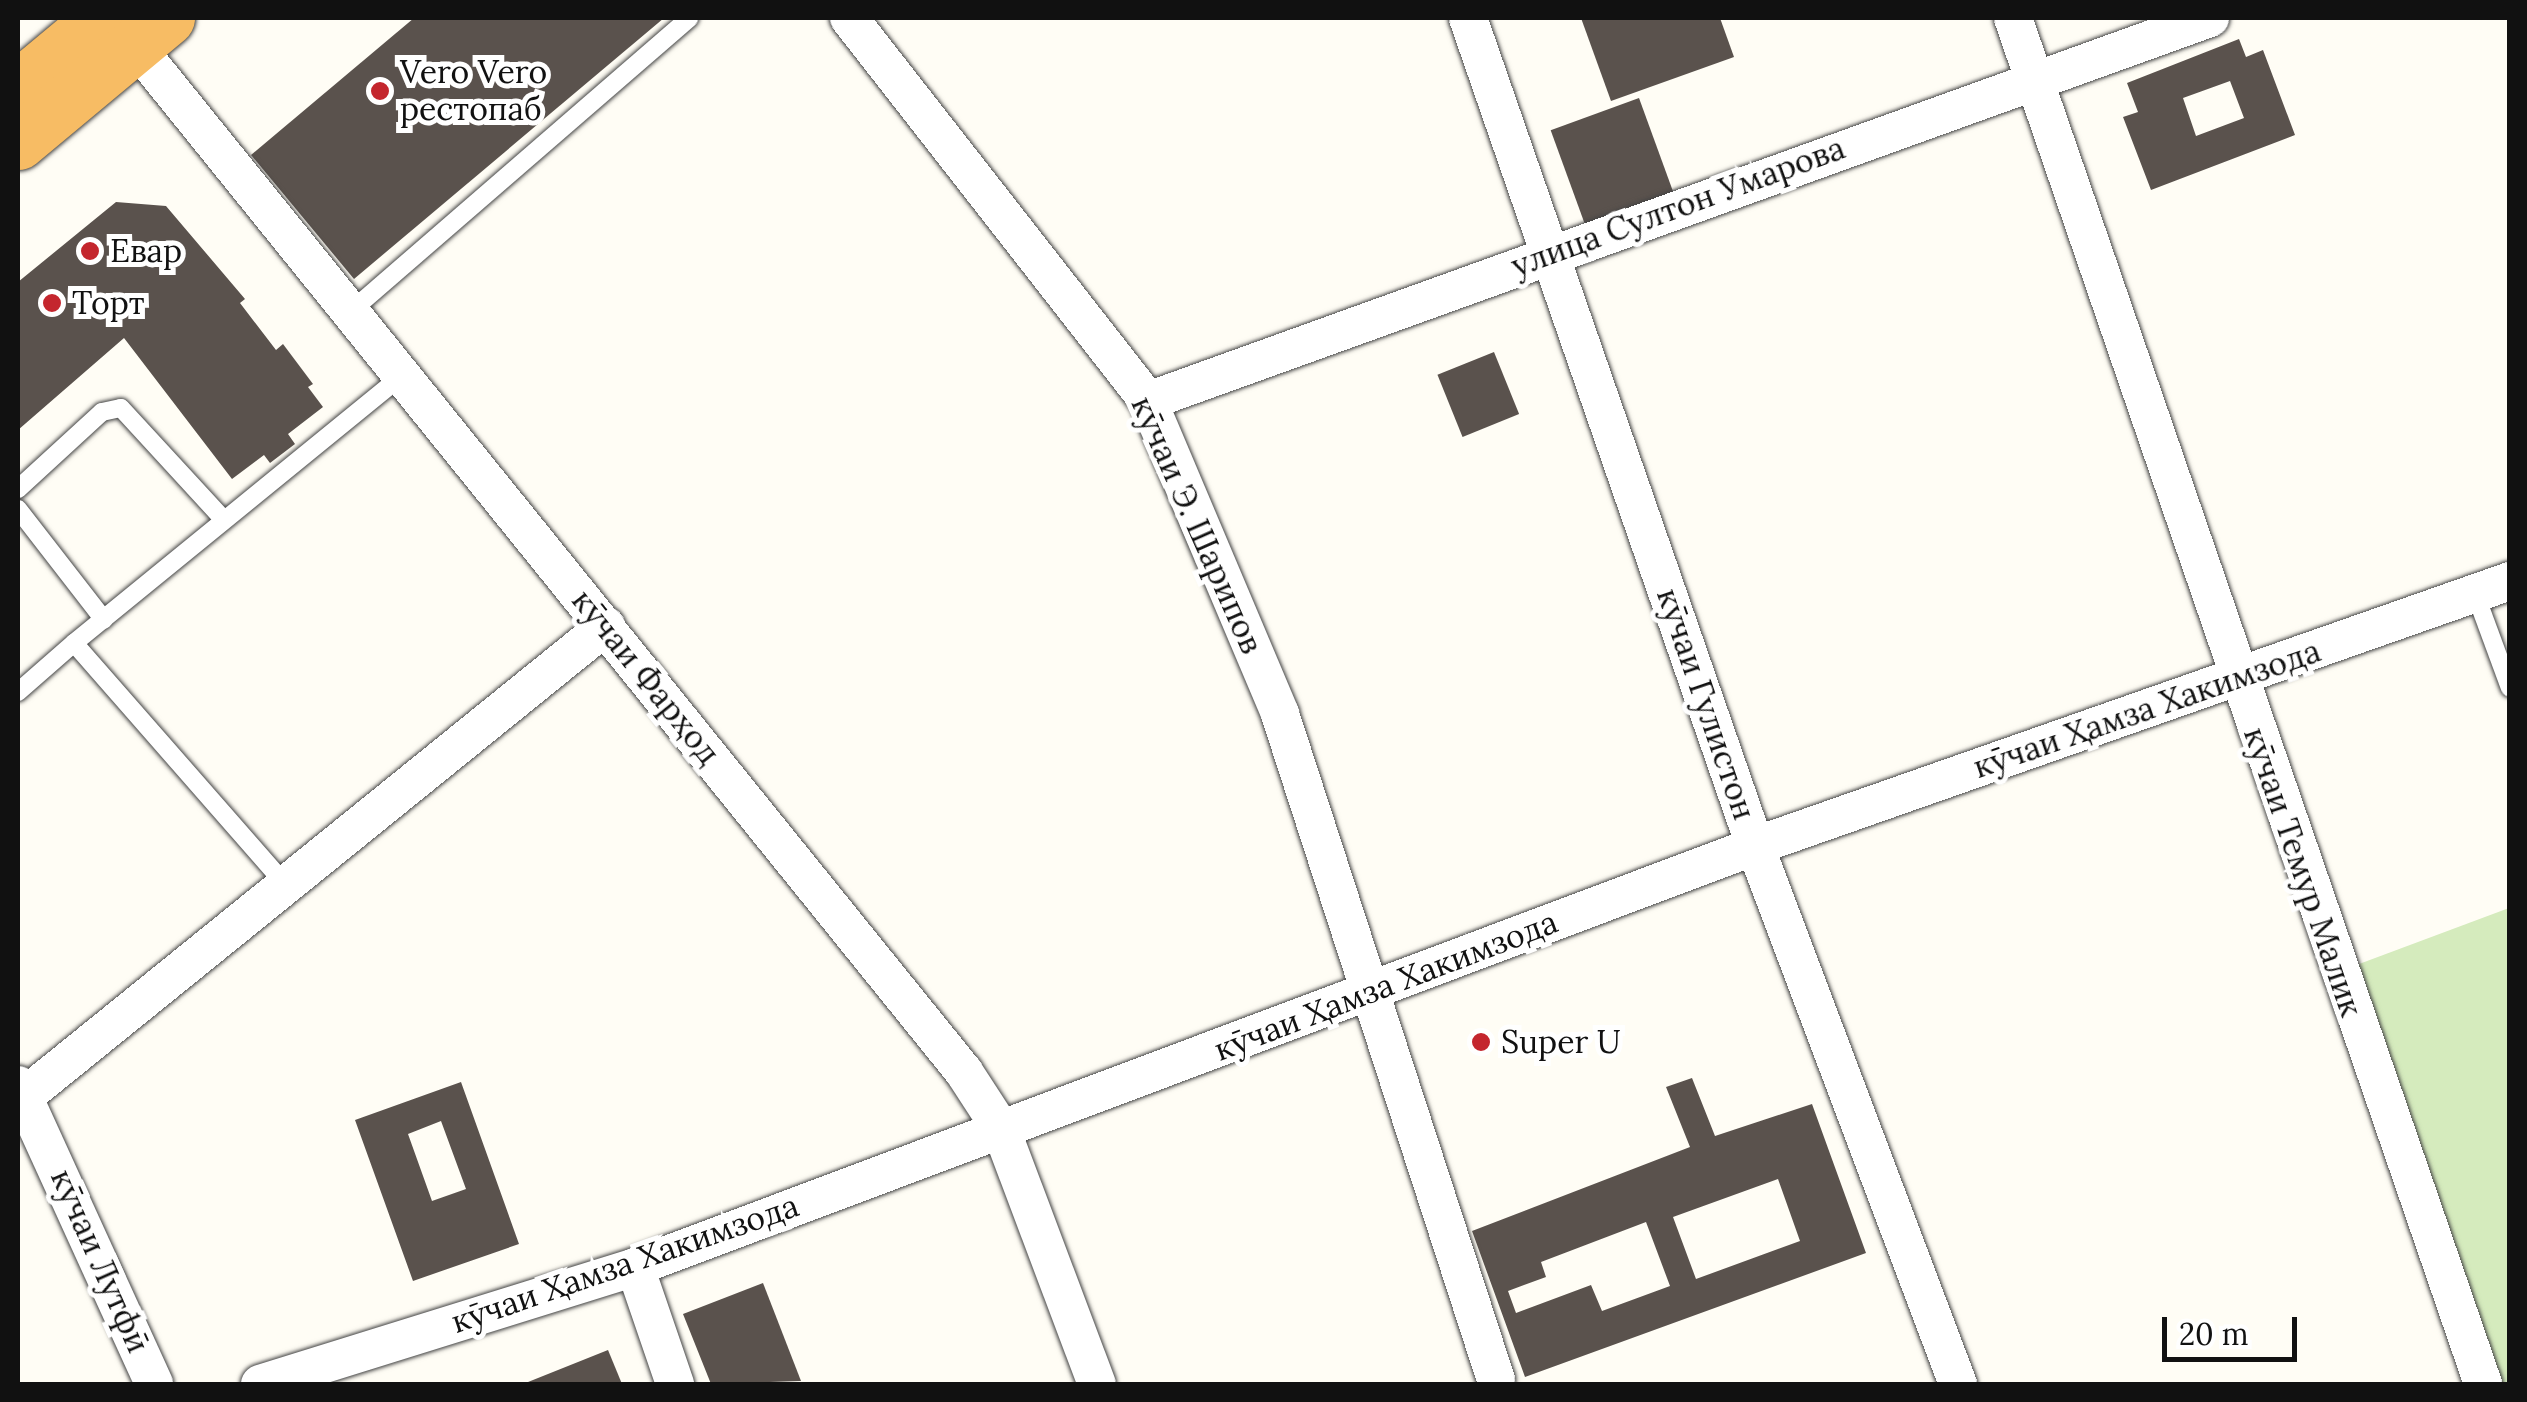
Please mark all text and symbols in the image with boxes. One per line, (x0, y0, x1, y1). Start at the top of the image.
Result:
place label: Vero Vero рестопаб (400, 54, 547, 129)
marker: Vero Vero рестопаб (369, 80, 391, 102)
street label: улица Султон Умарова (1506, 129, 1850, 285)
place label: Евар (110, 232, 182, 270)
marker: Евар (79, 240, 101, 262)
place label: Торт (72, 284, 145, 322)
marker: Торт (41, 292, 63, 314)
street label: кӯчаи Э. Шарипов (1123, 390, 1271, 660)
street label: кӯчаи Фарҳод (564, 582, 728, 772)
street label: кӯчаи Гулистон (1648, 583, 1764, 825)
street label: кӯчаи Ҳамза Хакимзода (1968, 632, 2326, 786)
street label: кӯчаи Темур Малик (2235, 722, 2371, 1022)
street label: кӯчаи Ҳамза Хакимзода (1209, 903, 1563, 1069)
place label: Super U (1501, 1023, 1621, 1061)
marker: Super U (1470, 1031, 1492, 1053)
street label: кӯчаи Лутфӣ (42, 1163, 158, 1359)
street label: кӯчаи Ҳамза Хакимзода (446, 1187, 804, 1341)
scale bar (2167, 1297, 2302, 1359)
text: 20 m (2179, 1315, 2248, 1353)

